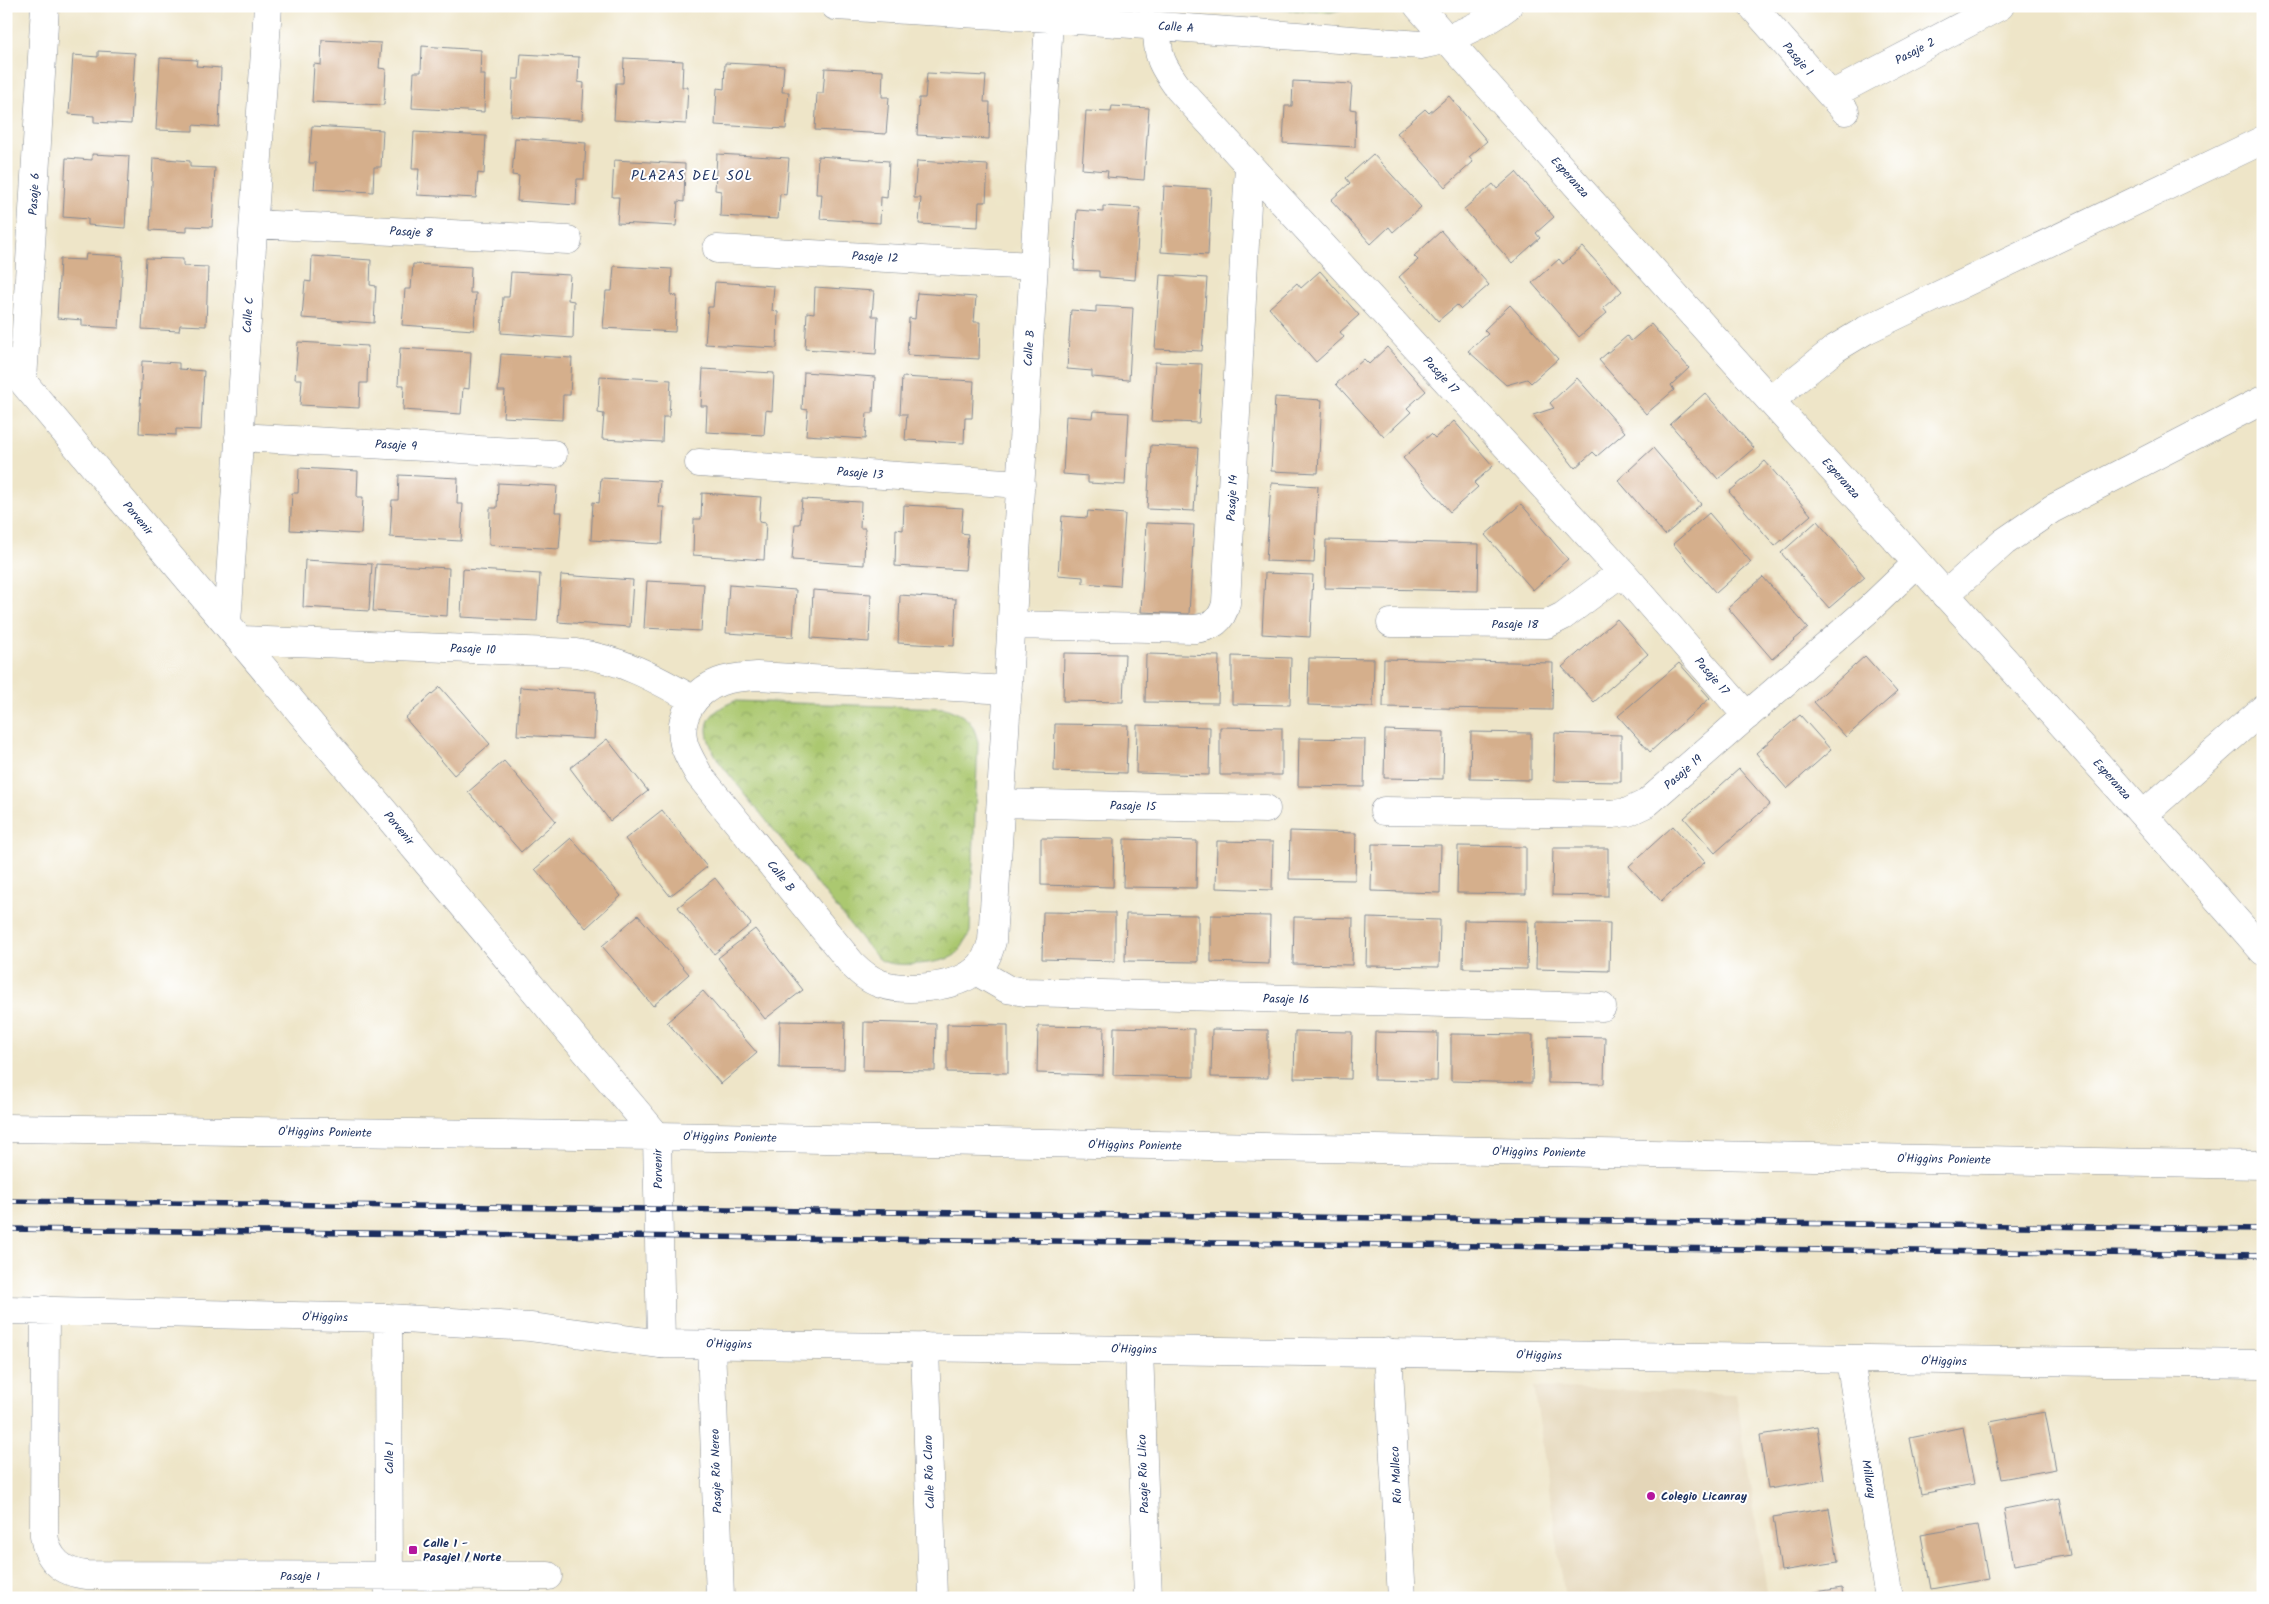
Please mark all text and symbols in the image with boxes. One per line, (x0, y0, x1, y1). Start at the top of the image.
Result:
street label: Calle A (1157, 17, 1195, 38)
street label: Pasaje 2 (1892, 33, 1939, 70)
street label: Pasaje 1 (1777, 38, 1818, 81)
street label: Esperanza (1546, 152, 1594, 203)
district label: PLAZAS DEL SOL (631, 165, 753, 187)
street label: Pasaje 6 (24, 172, 45, 216)
street label: Pasaje 8 (389, 222, 434, 243)
street label: Pasaje 12 (851, 247, 899, 268)
street label: Calle C (238, 296, 259, 334)
street label: Calle B (1019, 329, 1040, 367)
street label: Pasaje 17 (1418, 352, 1463, 399)
street label: Pasaje 9 (374, 435, 418, 456)
street label: Esperanza (1817, 453, 1865, 504)
street label: Pasaje 13 (836, 462, 884, 485)
street label: Pasaje 14 (1222, 474, 1243, 522)
street label: Porvenir (118, 497, 158, 540)
street label: Pasaje 18 (1491, 615, 1539, 634)
street label: Pasaje 10 (450, 639, 496, 660)
street label: Pasaje 17 (1690, 653, 1734, 700)
street label: Pasaje 19 (1660, 750, 1707, 795)
street label: Esperanza (2088, 754, 2136, 805)
street label: Pasaje 15 (1110, 797, 1158, 816)
street label: Porvenir (379, 807, 419, 850)
street label: Calle B (762, 856, 799, 897)
street label: Pasaje 16 (1263, 990, 1309, 1009)
street label: O'Higgins Poniente (278, 1122, 373, 1143)
street label: O'Higgins Poniente (683, 1127, 778, 1148)
street label: O'Higgins Poniente (1088, 1135, 1183, 1156)
street label: O'Higgins Poniente (1492, 1142, 1587, 1163)
street label: Porvenir (649, 1148, 668, 1189)
street label: O'Higgins Poniente (1897, 1149, 1992, 1170)
street label: O'Higgins (302, 1308, 348, 1327)
street label: O'Higgins (706, 1335, 752, 1354)
street label: O'Higgins (1111, 1340, 1157, 1359)
street label: O'Higgins (1516, 1346, 1562, 1365)
street label: O'Higgins (1921, 1352, 1967, 1371)
street label: Pasaje Río Nereo (706, 1428, 727, 1514)
street label: Pasaje Río Llico (1133, 1434, 1154, 1514)
street label: Calle Río Claro (919, 1435, 940, 1509)
street label: Calle 1 (380, 1441, 399, 1474)
street label: Río Malleco (1386, 1446, 1407, 1504)
street label: Millaray (1856, 1458, 1881, 1500)
place label: Colegio Licanray (1661, 1487, 1748, 1506)
marker: Colegio Licanray (1645, 1490, 1657, 1502)
place label: Calle 1 - Pasaje1 / Norte (423, 1534, 501, 1567)
marker: Calle 1 - Pasaje1 / Norte (407, 1544, 419, 1556)
street label: Pasaje 1 (280, 1567, 320, 1586)

